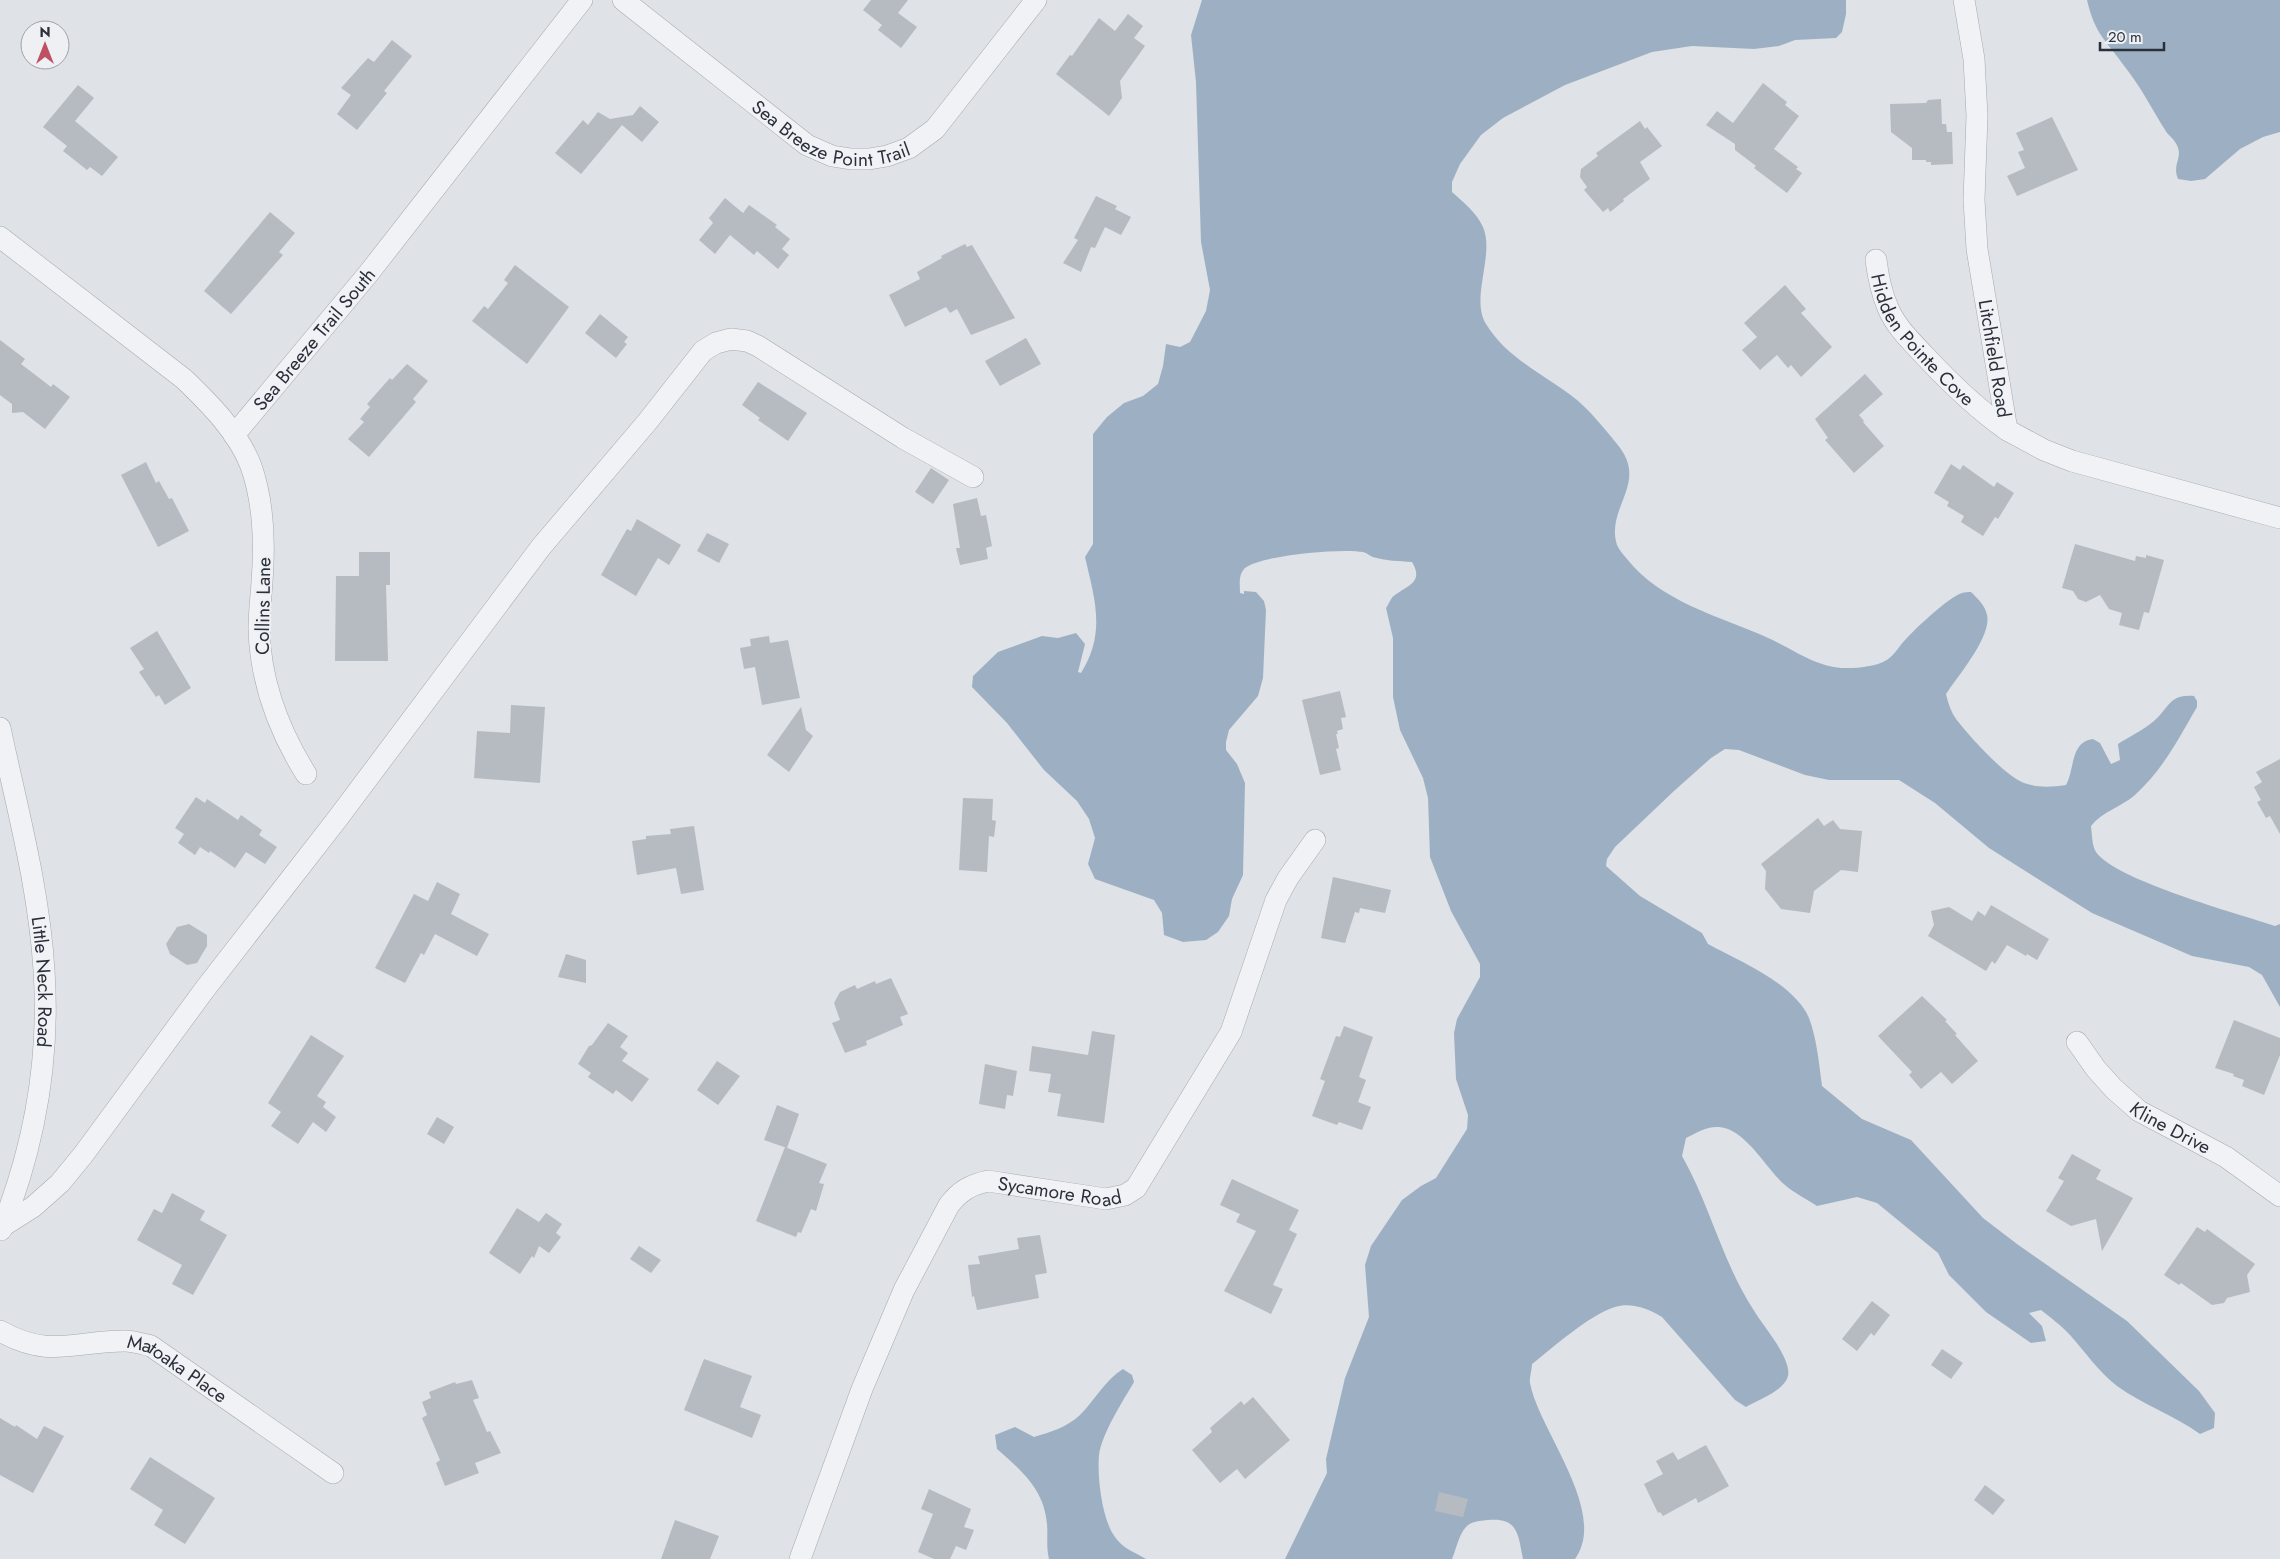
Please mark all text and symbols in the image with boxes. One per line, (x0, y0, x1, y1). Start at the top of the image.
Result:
north arrow (20, 20, 70, 70)
scale bar (2100, 20, 2164, 52)
text: N (39, 22, 51, 42)
text: 20 m (2108, 26, 2142, 48)
street label: Sea Breeze Point Trail (746, 93, 914, 173)
street label: Sea Breeze Trail South (246, 262, 381, 416)
street label: Hidden Pointe Cove (1865, 271, 1981, 412)
street label: Litchfield Road (1972, 297, 2018, 419)
street label: Collins Lane (249, 557, 277, 655)
street label: Little Neck Road (25, 915, 59, 1048)
street label: Kline Drive (2124, 1095, 2216, 1160)
street label: Sycamore Road (996, 1169, 1124, 1213)
street label: Matoaka Place (125, 1327, 233, 1409)

